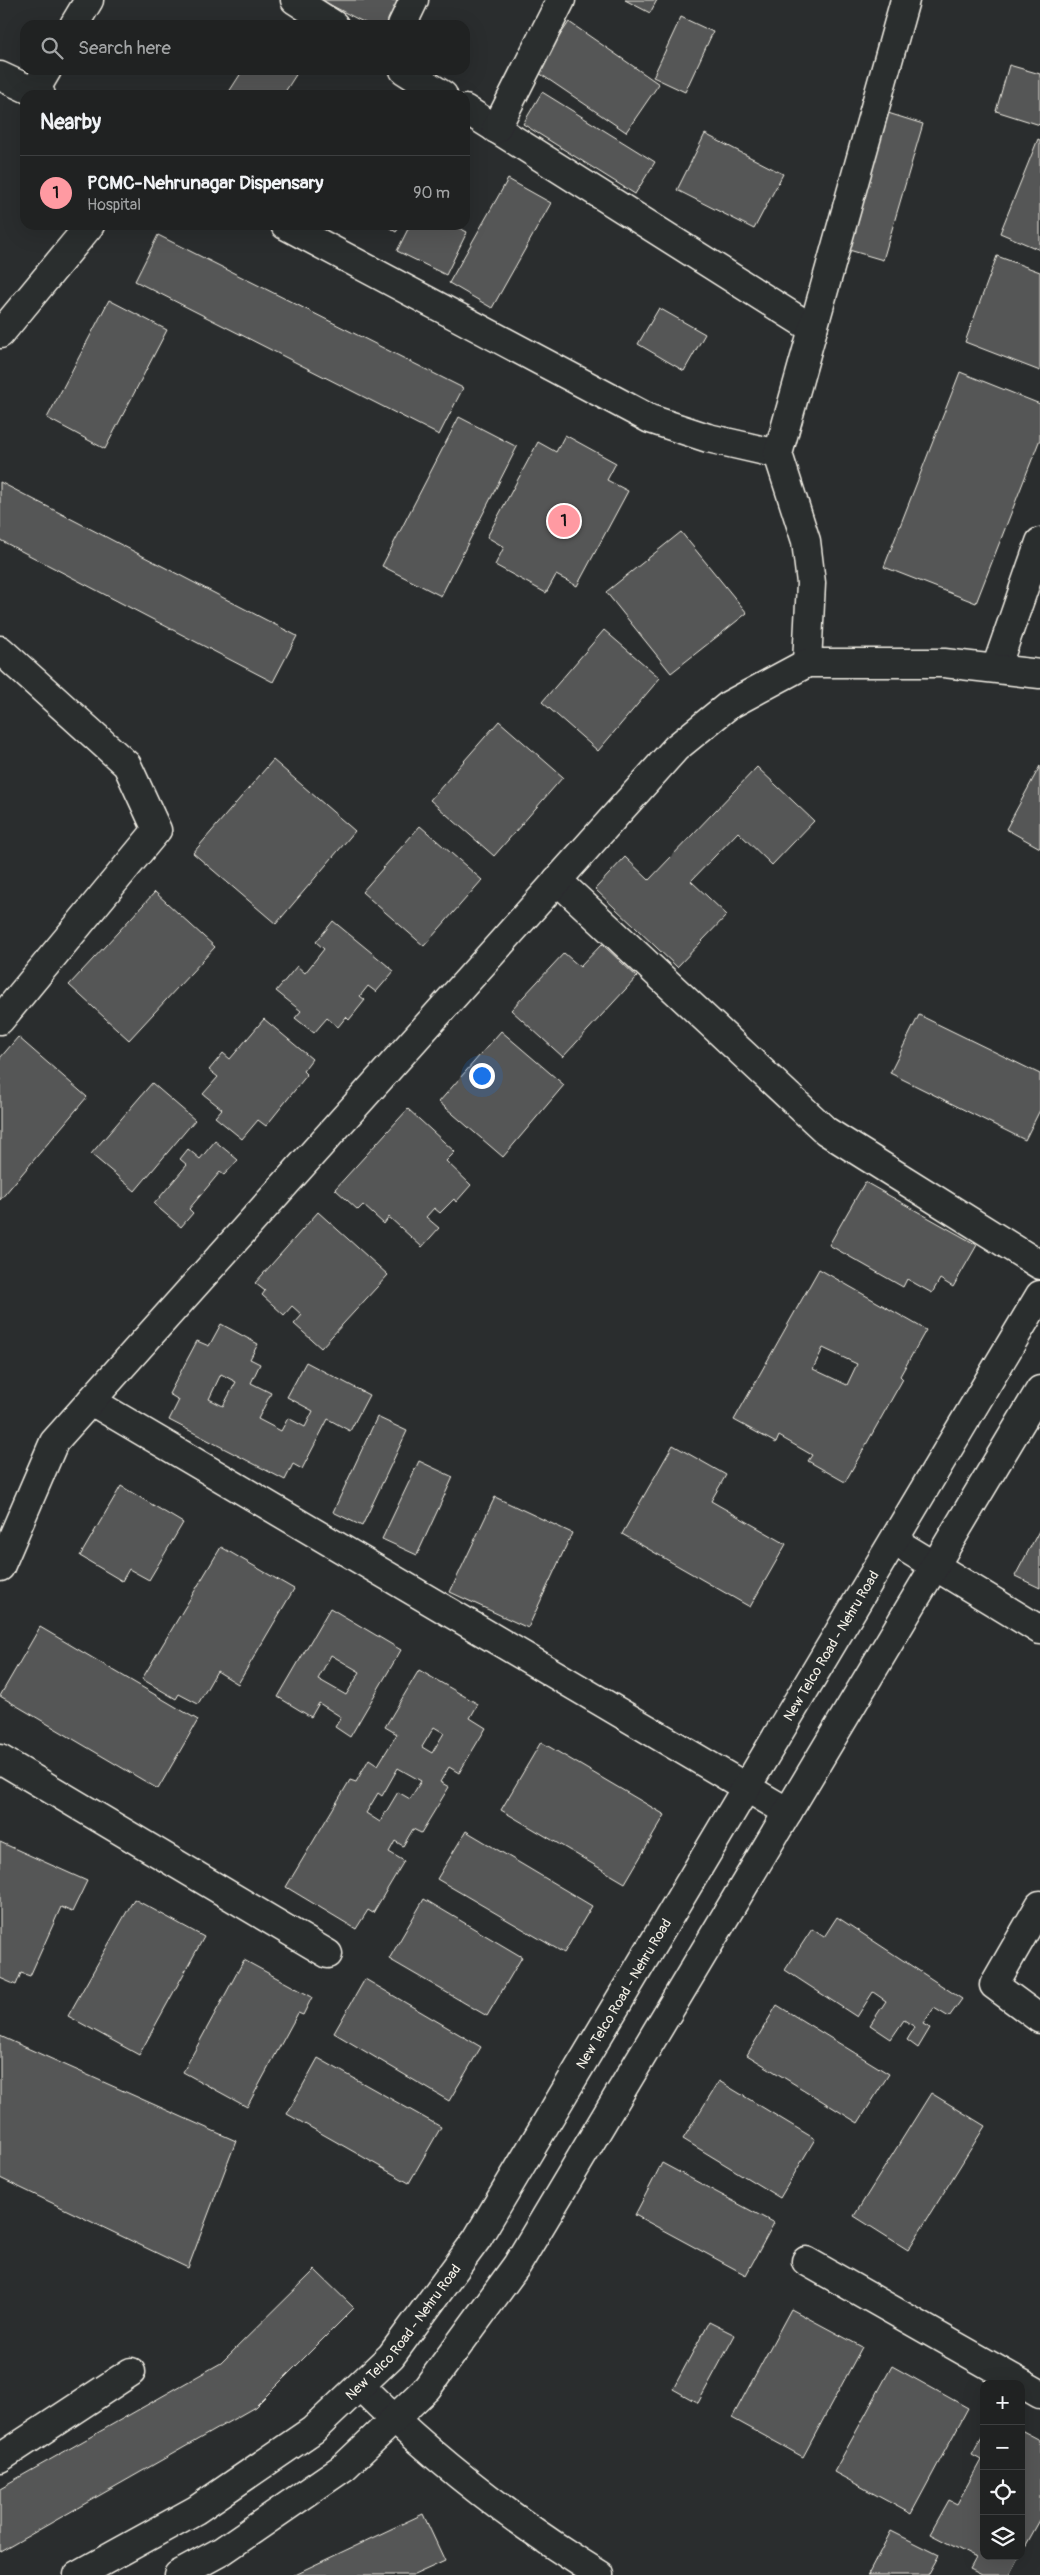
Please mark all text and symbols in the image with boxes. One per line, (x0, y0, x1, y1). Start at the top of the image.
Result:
search box (20, 20, 470, 75)
icon: search (38, 34, 66, 62)
text: Search here (78, 36, 171, 60)
text: Nearby (40, 109, 101, 136)
text: PCMC-Nehrunagar Dispensary (87, 171, 323, 195)
text: 1 (53, 183, 59, 203)
text: 90 m (413, 183, 450, 203)
text: Hospital (87, 195, 141, 215)
pin: 1 (548, 502, 580, 540)
your location (469, 1063, 495, 1089)
street label: New Telco Road - Nehru Road (780, 1567, 882, 1724)
street label: New Telco Road - Nehru Road (572, 1915, 675, 2072)
street label: New Telco Road - Nehru Road (342, 2261, 464, 2403)
map controls (980, 2380, 1025, 2560)
button: + (980, 2380, 1025, 2425)
button: − (980, 2425, 1025, 2470)
button: locate (980, 2470, 1025, 2515)
button: layers (980, 2515, 1025, 2560)

